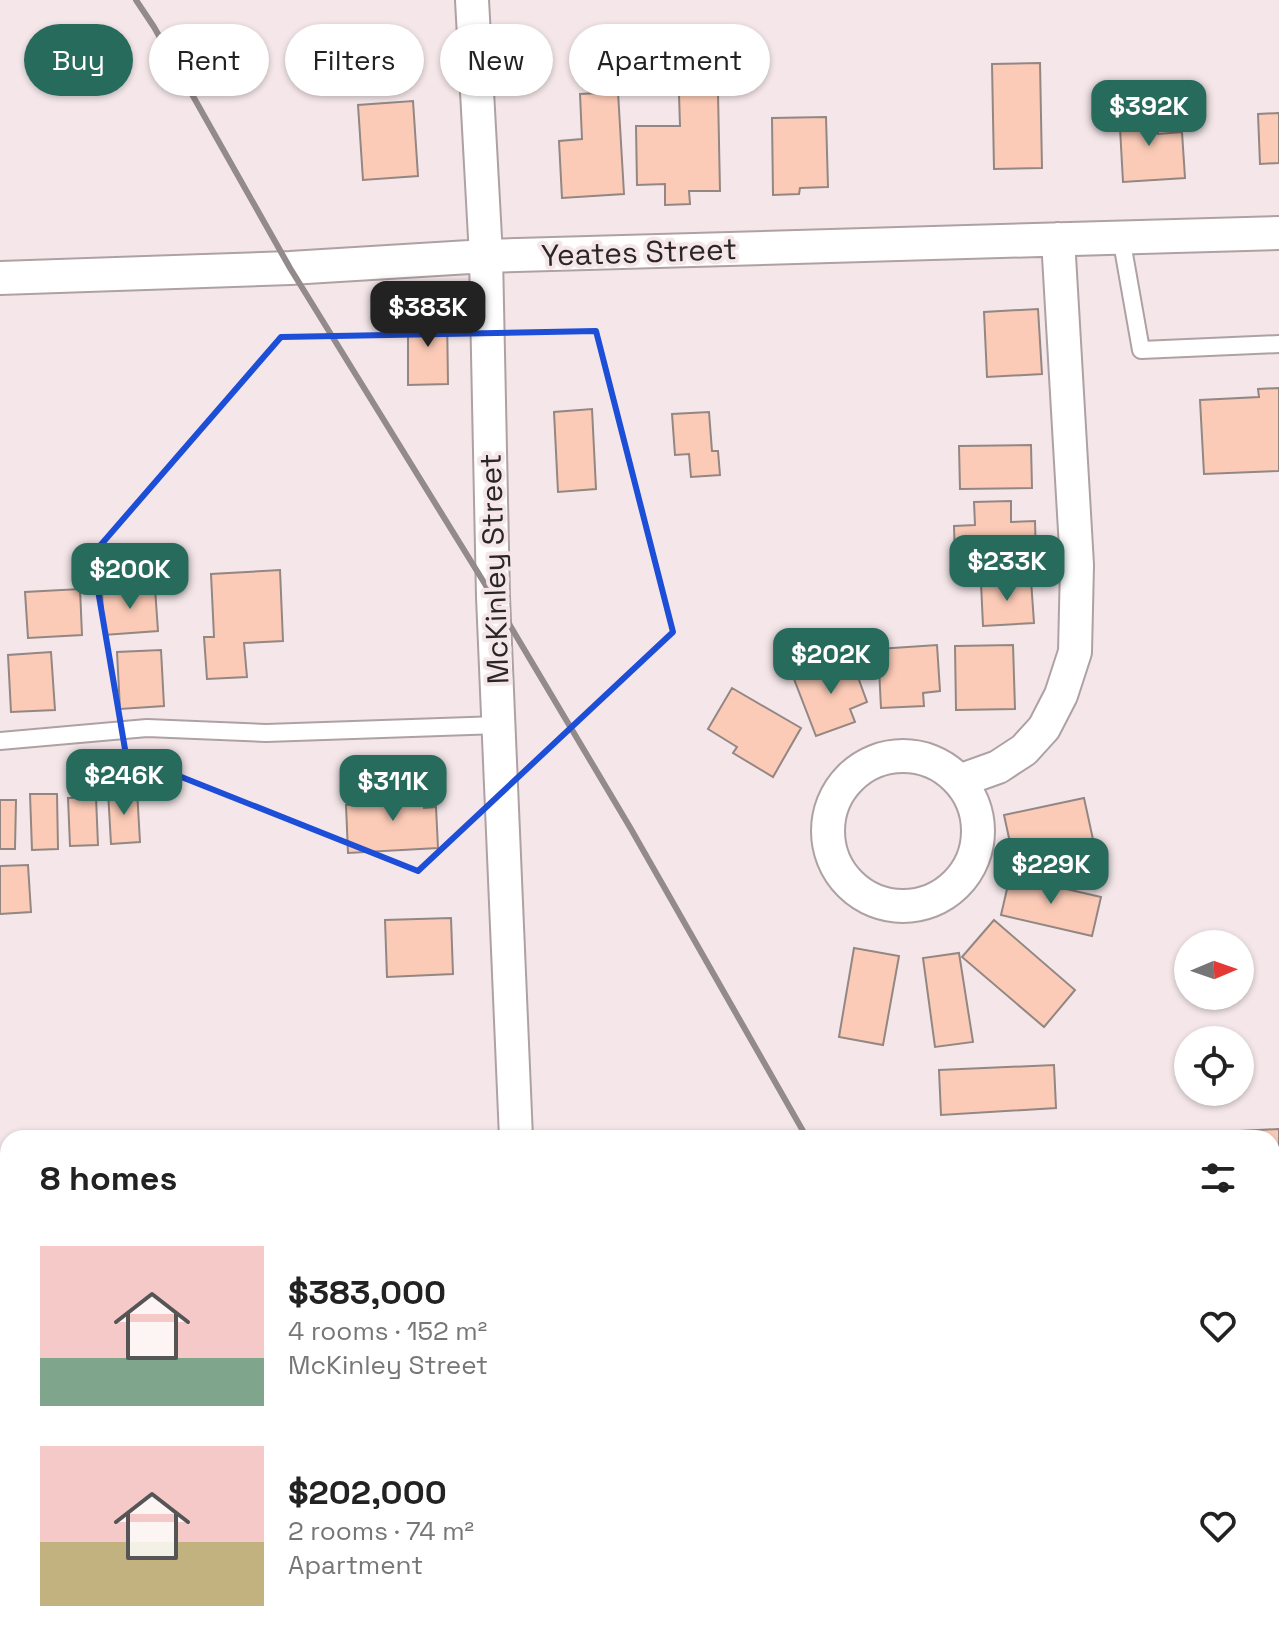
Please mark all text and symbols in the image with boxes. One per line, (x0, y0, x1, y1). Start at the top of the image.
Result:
chip: Buy (24, 24, 133, 96)
chip: Rent (149, 24, 269, 96)
chip: Filters (285, 24, 424, 96)
chip: New (440, 24, 553, 96)
chip: Apartment (569, 24, 770, 96)
pin: $392K (1093, 80, 1205, 148)
text: $392K (1109, 89, 1189, 123)
street label: Yeates Street (540, 229, 738, 275)
pin: $383K (372, 281, 484, 349)
text: $383K (388, 290, 468, 324)
street label: McKinley Street (470, 453, 518, 685)
pin: $233K (951, 535, 1063, 603)
pin: $200K (74, 543, 186, 611)
text: $233K (967, 544, 1047, 578)
text: $200K (89, 552, 171, 586)
pin: $202K (775, 628, 887, 696)
text: $202K (791, 637, 871, 671)
pin: $246K (68, 749, 180, 817)
pin: $311K (337, 755, 449, 823)
text: $246K (84, 758, 164, 792)
text: $311K (358, 764, 428, 798)
pin: $229K (995, 838, 1107, 906)
text: $229K (1012, 847, 1090, 881)
north arrow (1174, 930, 1254, 1010)
map controls (1174, 930, 1254, 1106)
button: locate (1174, 1026, 1254, 1106)
icon: filters (1196, 1156, 1240, 1200)
text: 8 homes (40, 1157, 177, 1200)
text: $383,000 (288, 1271, 446, 1314)
icon: home (104, 1278, 200, 1374)
icon: heart (1196, 1304, 1240, 1348)
text: 4 rooms · 152 m² (288, 1314, 487, 1348)
text: McKinley Street (288, 1348, 488, 1382)
text: $202,000 (288, 1471, 447, 1514)
icon: home (104, 1478, 200, 1574)
icon: heart (1196, 1504, 1240, 1548)
text: 2 rooms · 74 m² (288, 1514, 474, 1548)
text: Apartment (288, 1548, 423, 1582)

